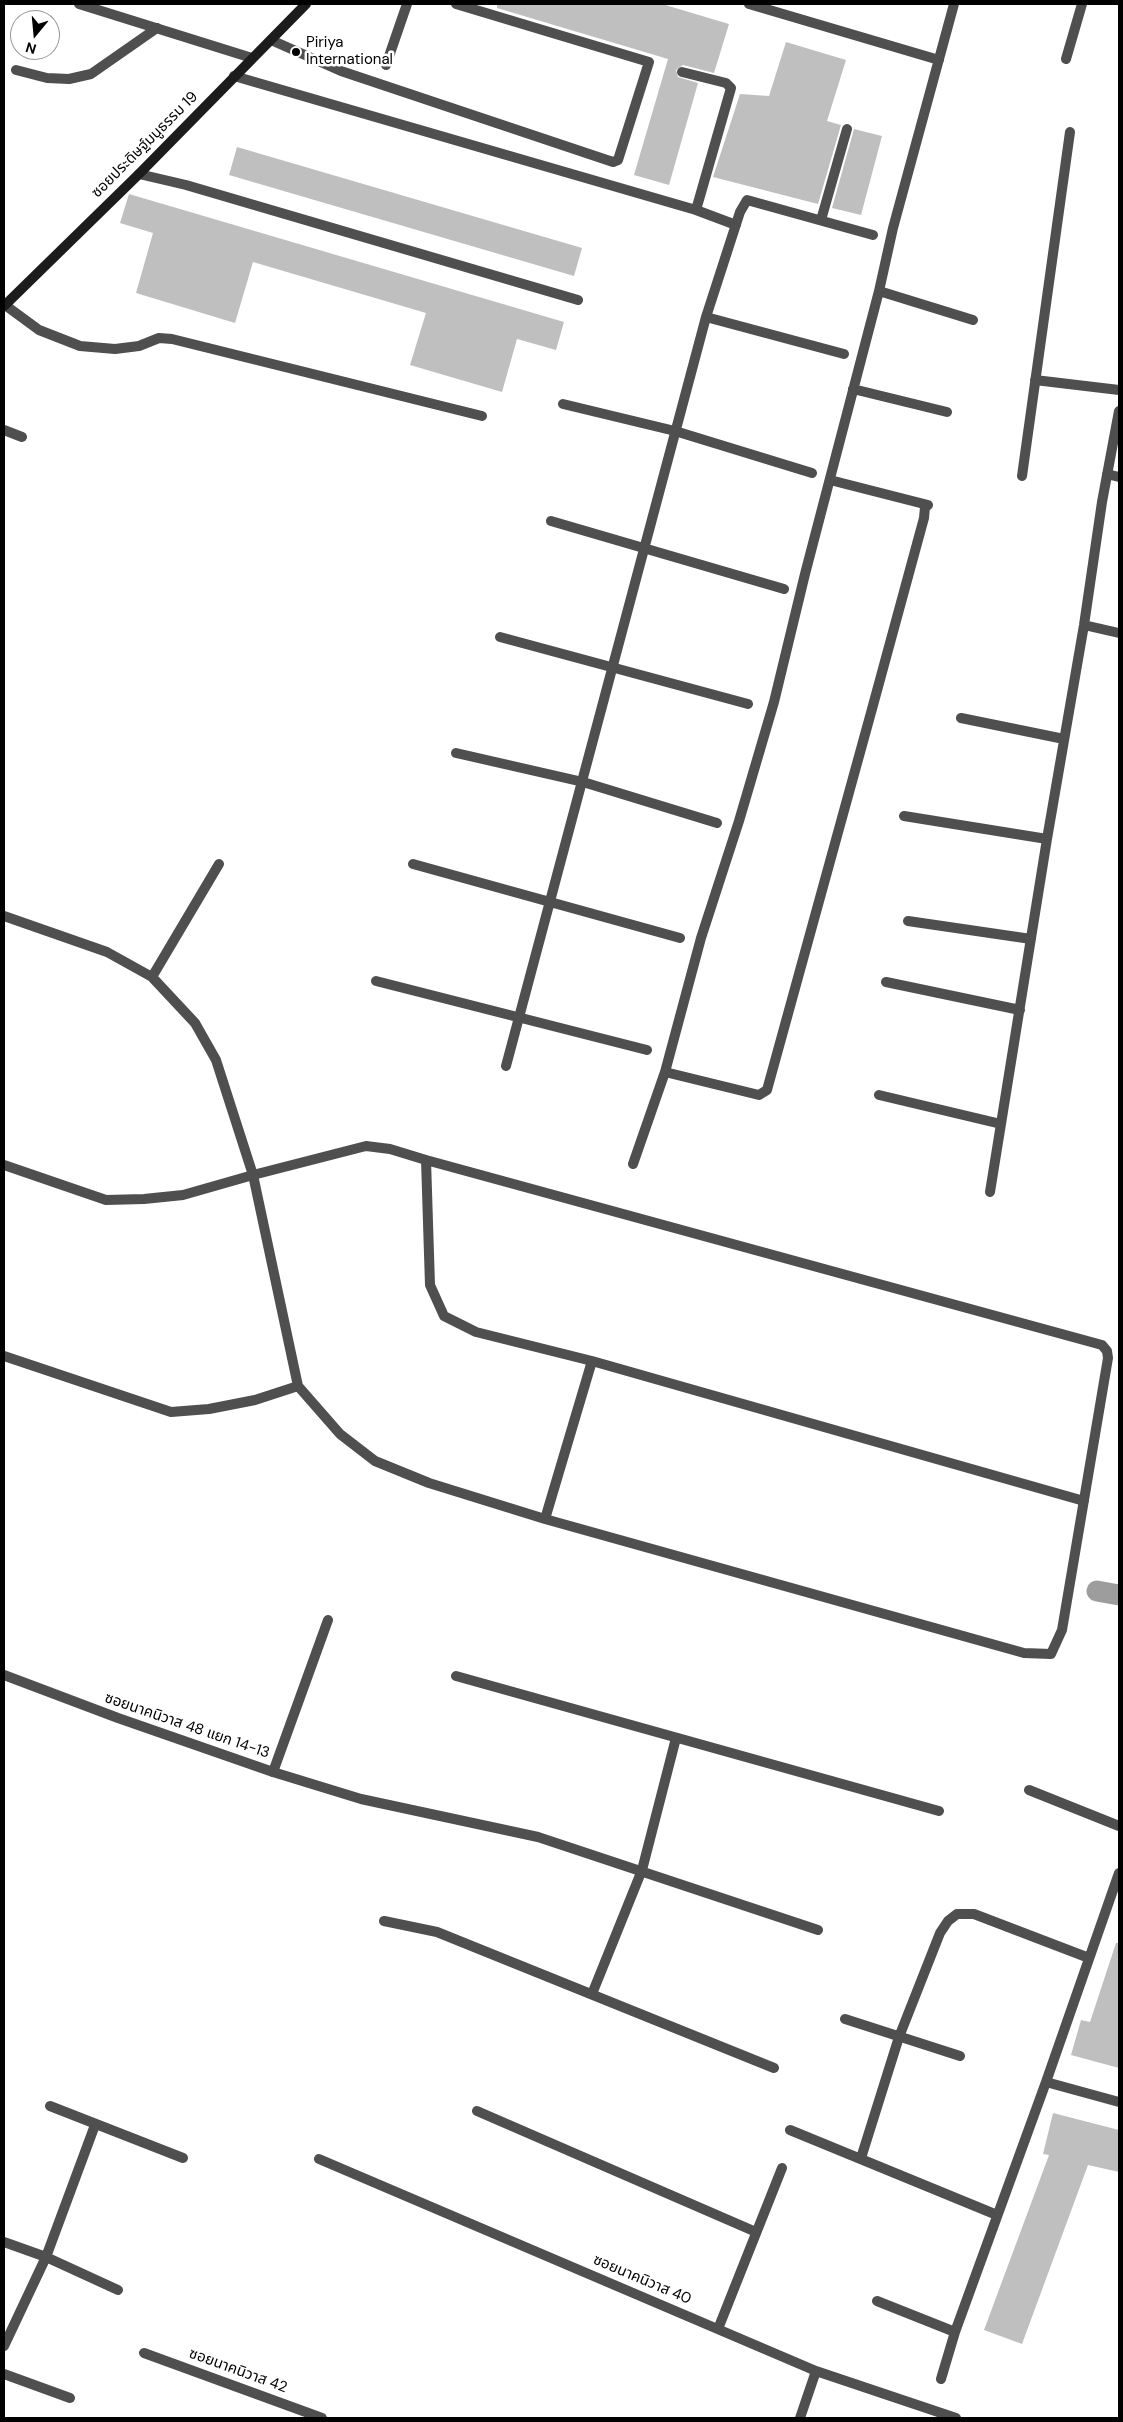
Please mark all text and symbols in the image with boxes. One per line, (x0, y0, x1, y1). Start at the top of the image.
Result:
north arrow (10, 10, 60, 60)
place label: Piriya International (306, 34, 393, 69)
text: N (23, 38, 38, 58)
marker: Piriya International (290, 46, 302, 58)
street label: ซอยประดิษฐ์มนูธรรม 19 (88, 88, 202, 202)
street label: ซอยนาคนิวาส 48 แยก 14-13 (102, 1689, 272, 1763)
street label: ซอยนาคนิวาส 40 (590, 2251, 694, 2309)
street label: ซอยนาคนิวาส 42 (186, 2345, 290, 2397)

